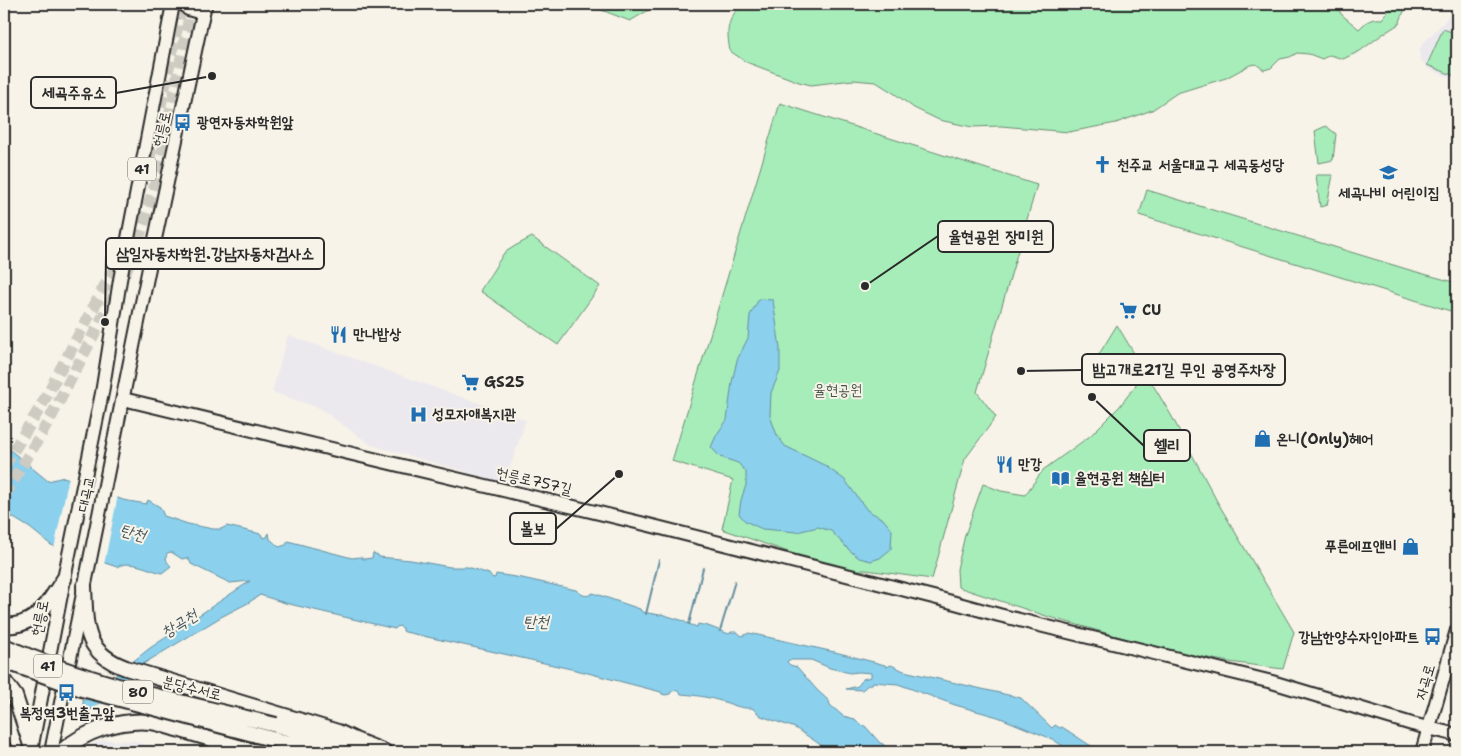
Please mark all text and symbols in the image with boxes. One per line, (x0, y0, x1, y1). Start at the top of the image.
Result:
callout: 세곡주유소 (31, 77, 116, 108)
text: 세곡주유소 (42, 82, 106, 103)
street label: 헌릉로 (148, 109, 176, 149)
bus stop icon: 광연자동차학원앞 (173, 112, 193, 132)
place label: 광연자동차학원앞 (196, 112, 294, 132)
church icon: 천주교 서울대교구 세곡동성당 (1093, 155, 1113, 175)
place label: 천주교 서울대교구 세곡동성당 (1117, 155, 1284, 175)
road number: 41 (128, 157, 156, 180)
school or university icon: 세곡나비 어린이집 (1379, 162, 1399, 182)
place label: 세곡나비 어린이집 (1338, 183, 1440, 203)
callout: 율현공원 장미원 (938, 221, 1053, 252)
text: 율현공원 장미원 (948, 226, 1044, 247)
callout: 삼일자동차학원.강남자동차검사소 (106, 238, 324, 269)
text: 삼일자동차학원.강남자동차검사소 (116, 243, 314, 264)
supermarket icon: CU (1118, 300, 1138, 320)
place label: CU (1142, 300, 1161, 320)
restaurant icon: 만나밥상 (329, 324, 349, 344)
place label: 만나밥상 (353, 324, 401, 344)
callout: 밤고개로21길 무인 공영주차장 (1082, 354, 1285, 385)
text: 밤고개로21길 무인 공영주차장 (1092, 359, 1276, 380)
supermarket icon: GS25 (460, 372, 480, 392)
place label: GS25 (484, 372, 524, 392)
park label: 율현공원 (814, 380, 862, 400)
hospital icon: 성모자애복지관 (408, 404, 428, 424)
place label: 성모자애복지관 (432, 404, 517, 424)
shop icon: 온니(Only)헤어 (1252, 429, 1272, 449)
place label: 온니(Only)헤어 (1276, 429, 1373, 449)
callout: 쉘리 (1144, 430, 1190, 461)
text: 쉘리 (1153, 435, 1180, 456)
restaurant icon: 만강 (994, 454, 1014, 474)
place label: 만강 (1018, 454, 1042, 474)
street label: 헌릉로757길 (494, 463, 574, 499)
library icon: 율현공원 책쉼터 (1051, 468, 1071, 488)
place label: 율현공원 책쉼터 (1075, 468, 1165, 488)
street label: 대곡교 (72, 474, 100, 514)
callout: 볼보 (510, 513, 556, 544)
text: 볼보 (520, 518, 546, 539)
water label: 탄천 (118, 519, 150, 547)
place label: 푸른에프앤비 (1325, 536, 1397, 556)
shop icon: 푸른에프앤비 (1401, 536, 1421, 556)
street label: 헌릉로 (27, 598, 53, 638)
water label: 창곡천 (157, 603, 203, 643)
water label: 탄천 (523, 611, 551, 632)
place label: 강남한양수자인아파트 (1298, 627, 1419, 647)
bus stop icon: 강남한양수자인아파트 (1423, 627, 1443, 647)
road number: 41 (34, 654, 62, 678)
street label: 자곡로 (1410, 662, 1440, 702)
street label: 분당수서로 (160, 671, 224, 705)
road number: 80 (123, 680, 153, 704)
bus stop icon: 복정역3번출구앞 (57, 682, 77, 702)
place label: 복정역3번출구앞 (20, 703, 115, 723)

